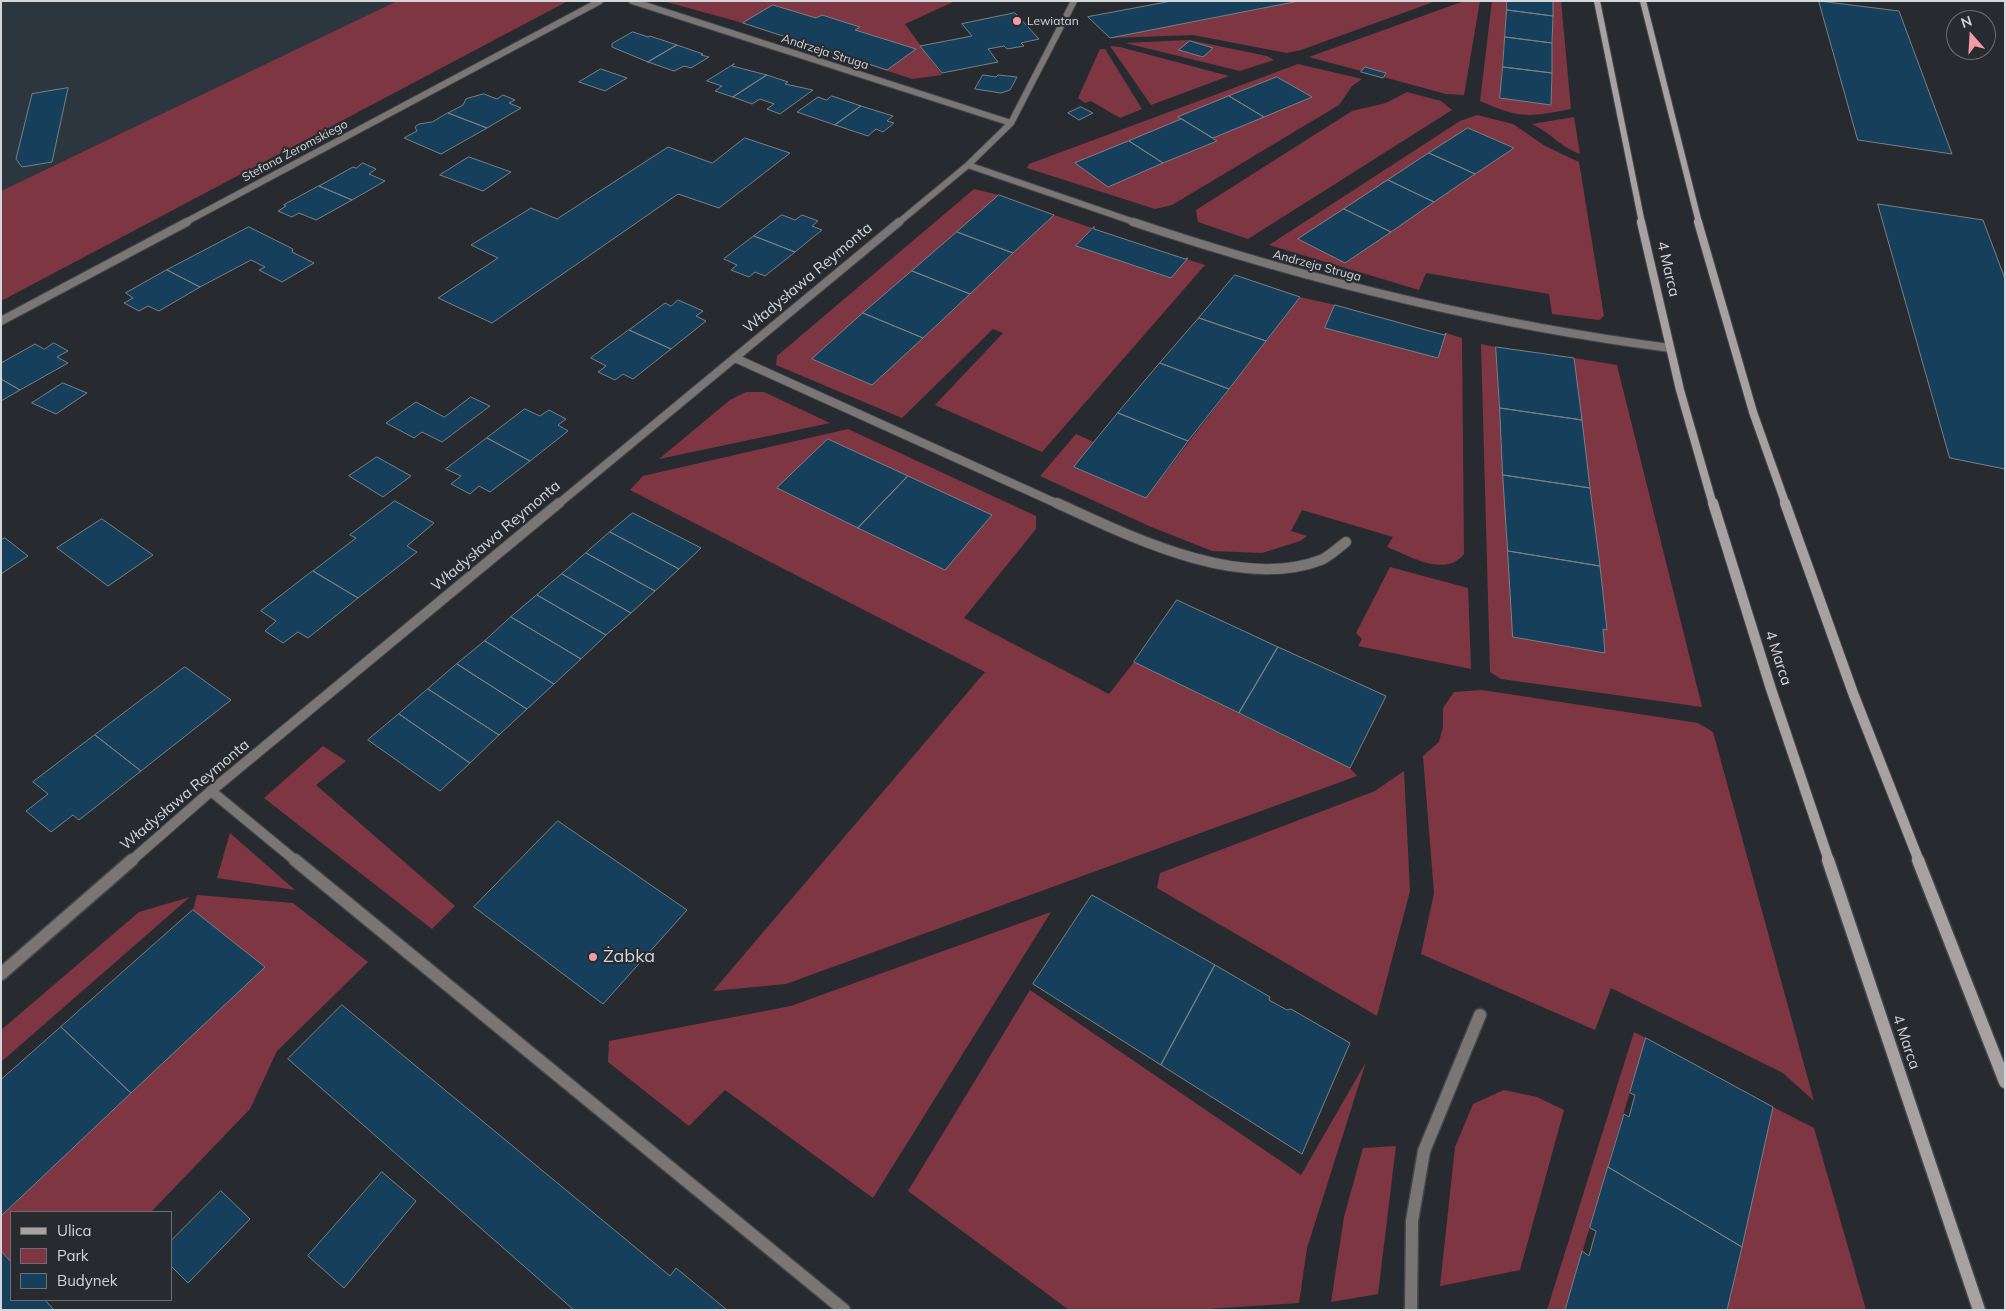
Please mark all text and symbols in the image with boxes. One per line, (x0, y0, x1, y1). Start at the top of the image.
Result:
north arrow (1946, 10, 1996, 60)
text: N (1959, 12, 1974, 32)
place label: Lewiatan (1027, 14, 1079, 28)
marker: Lewiatan (1011, 15, 1023, 27)
street label: Andrzeja Struga (780, 31, 870, 73)
street label: Stefana Żeromskiego (240, 117, 350, 185)
street label: Władysława Reymonta (740, 219, 876, 337)
street label: 4 Marca (1653, 239, 1683, 299)
street label: Andrzeja Struga (1271, 247, 1363, 285)
street label: Władysława Reymonta (428, 477, 564, 595)
street label: 4 Marca (1761, 628, 1795, 688)
street label: Władysława Reymonta (117, 736, 253, 854)
place label: Żabka (603, 946, 655, 968)
marker: Żabka (587, 951, 599, 963)
street label: 4 Marca (1888, 1012, 1924, 1072)
legend (10, 1211, 172, 1301)
text: Ulica (57, 1221, 91, 1240)
text: Park (57, 1246, 89, 1265)
text: Budynek (57, 1271, 118, 1290)

